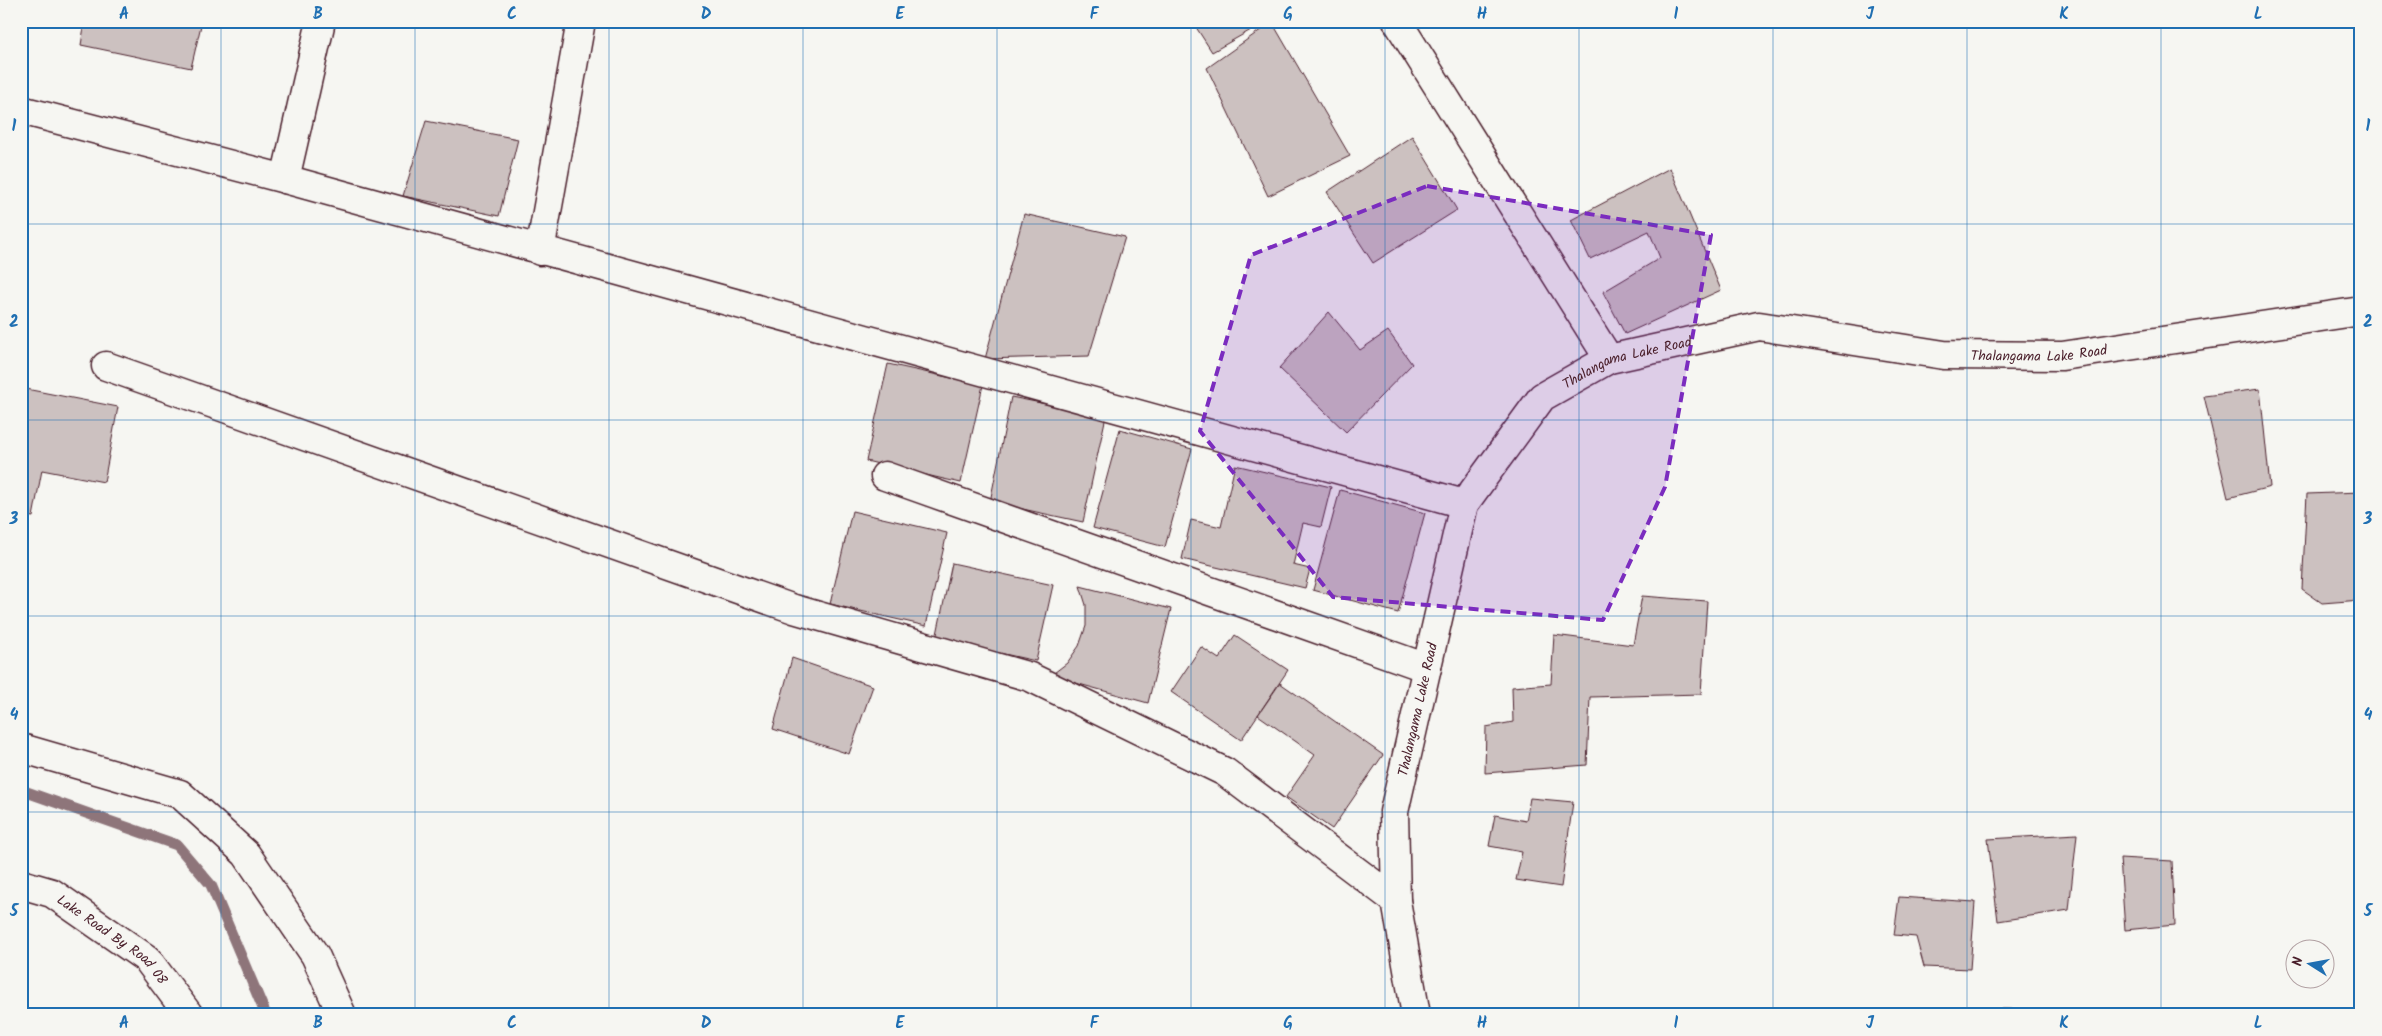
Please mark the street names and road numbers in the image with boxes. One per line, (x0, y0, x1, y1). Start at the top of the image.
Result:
street label: Thalangama Lake Road (1559, 331, 1695, 395)
street label: Thalangama Lake Road (1971, 339, 2110, 368)
street label: Thalangama Lake Road (1392, 640, 1444, 779)
street label: Lake Road By Road 08 (52, 890, 173, 990)

